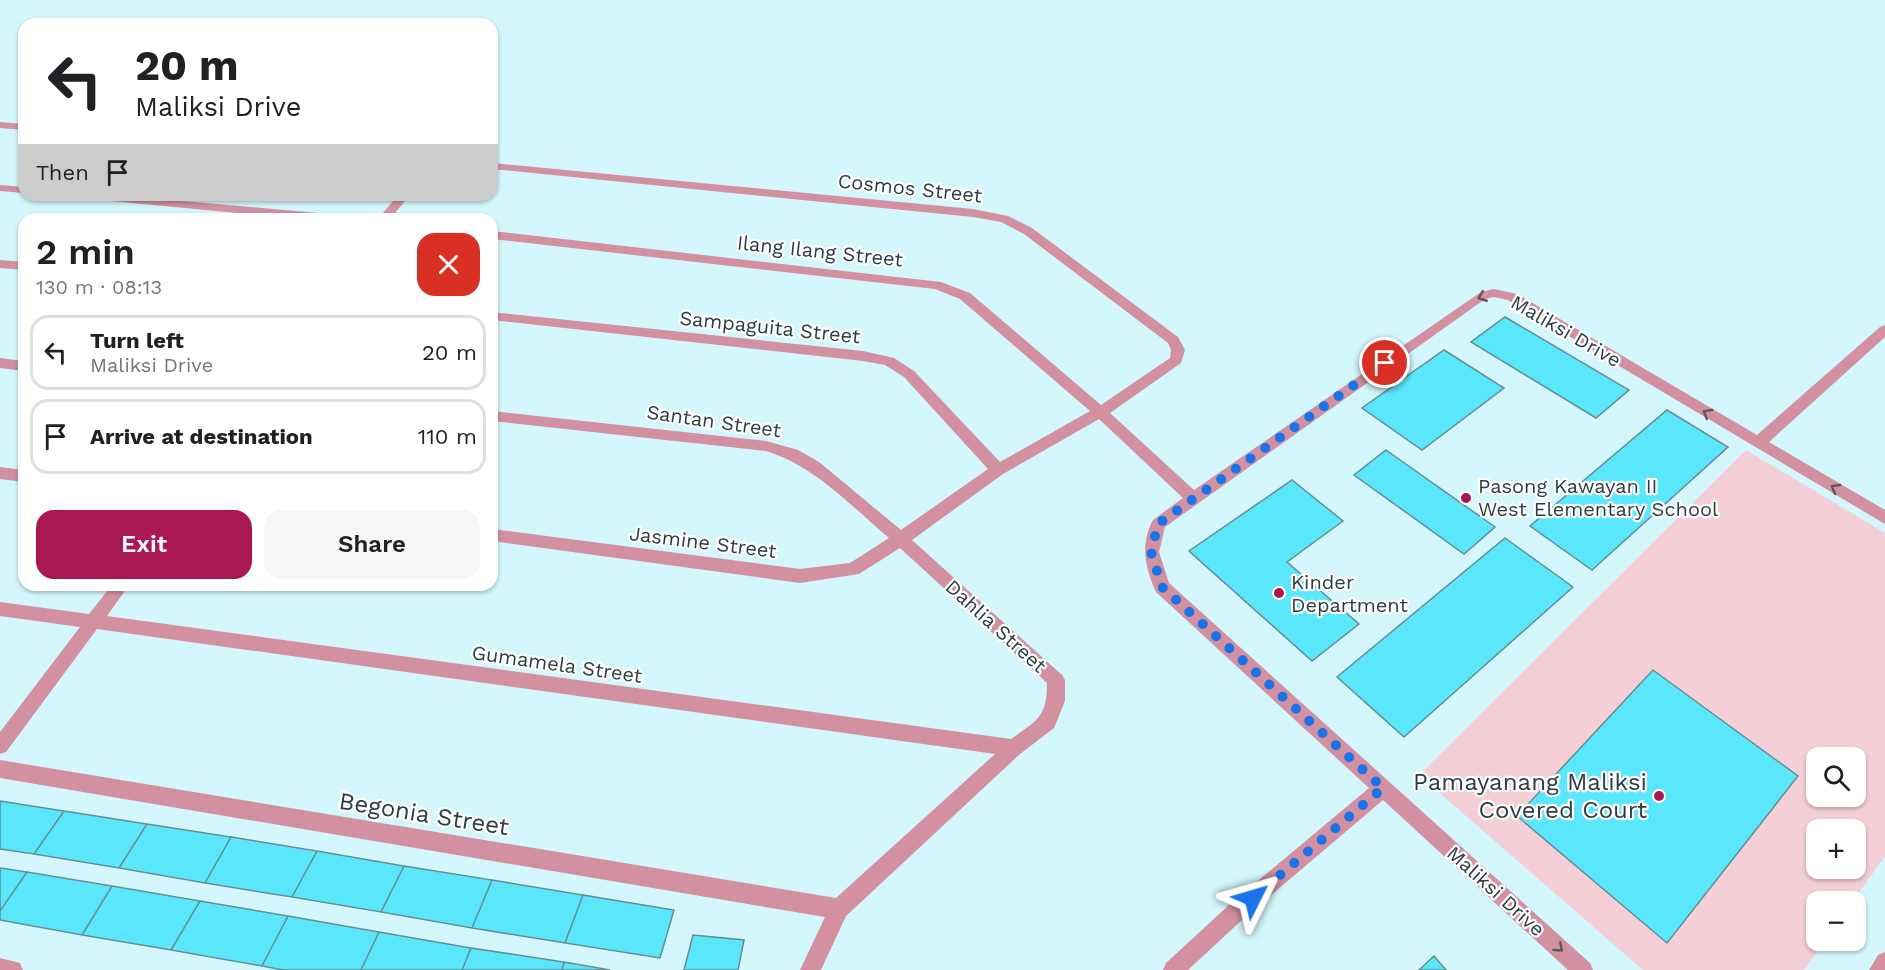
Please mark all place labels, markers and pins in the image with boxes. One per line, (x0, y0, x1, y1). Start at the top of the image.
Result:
pin (1359, 337, 1410, 388)
place label: Pasong Kawayan II West Elementary School (1478, 474, 1718, 521)
marker: Pasong Kawayan II West Elementary School (1459, 491, 1473, 505)
place label: Kinder Department (1291, 570, 1409, 617)
marker: Kinder Department (1272, 586, 1286, 600)
place label: Pamayanang Maliksi Covered Court (1413, 768, 1647, 824)
marker: Pamayanang Maliksi Covered Court (1652, 789, 1666, 803)

